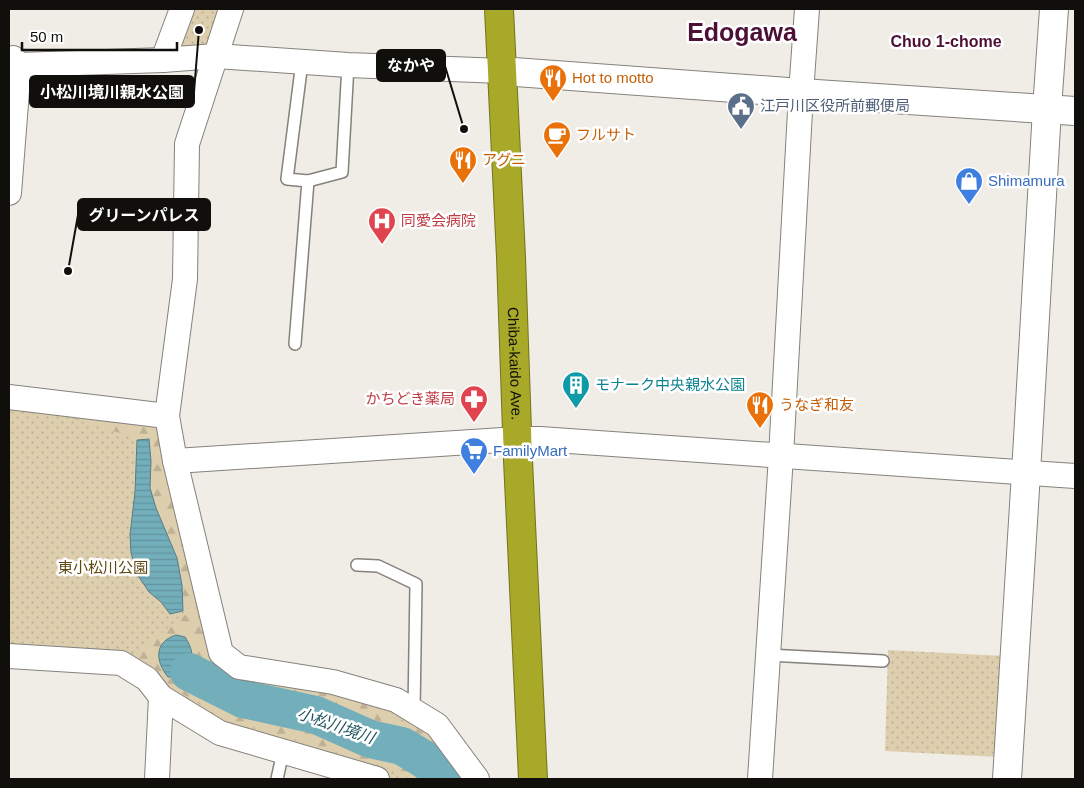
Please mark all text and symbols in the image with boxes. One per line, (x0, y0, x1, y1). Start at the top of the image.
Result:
district label: Edogawa (687, 18, 798, 46)
scale bar (22, 20, 178, 52)
text: 50 m (30, 28, 63, 45)
district label: Chuo 1-chome (890, 33, 1002, 50)
callout: なかや (377, 50, 445, 81)
text: なかや (387, 57, 435, 74)
restaurant icon: Hot to motto (538, 63, 568, 102)
place label: Hot to motto (572, 69, 654, 86)
callout: 小松川境川親水公園 (30, 76, 194, 107)
text: 小松川境川親水公園 (40, 84, 184, 101)
public building icon: 江戸川区役所前郵便局 (726, 91, 756, 130)
place label: 江戸川区役所前郵便局 (760, 97, 910, 114)
cafe icon: フルサト (542, 120, 572, 159)
place label: フルサト (576, 126, 636, 143)
restaurant icon: アグニ (448, 145, 478, 184)
place label: アグニ (482, 151, 526, 168)
shop icon: Shimamura (954, 166, 984, 205)
place label: Shimamura (988, 172, 1065, 189)
callout: グリーンパレス (78, 199, 210, 230)
text: グリーンパレス (88, 206, 200, 224)
hospital icon: 同愛会病院 (367, 206, 397, 245)
place label: 同愛会病院 (401, 212, 476, 229)
street label: Chiba-kaido Ave. (505, 307, 526, 420)
building icon: モナーク中央親水公園 (561, 370, 591, 409)
place label: モナーク中央親水公園 (595, 376, 745, 393)
pharmacy icon: かちどき薬局 (459, 384, 489, 423)
place label: かちどき薬局 (365, 390, 455, 407)
restaurant icon: うなぎ和友 (745, 390, 775, 429)
place label: うなぎ和友 (779, 396, 854, 413)
supermarket icon: FamilyMart (459, 436, 489, 475)
place label: FamilyMart (493, 442, 568, 459)
park label: 東小松川公園 (58, 559, 148, 576)
water label: 小松川境川 (295, 704, 378, 747)

